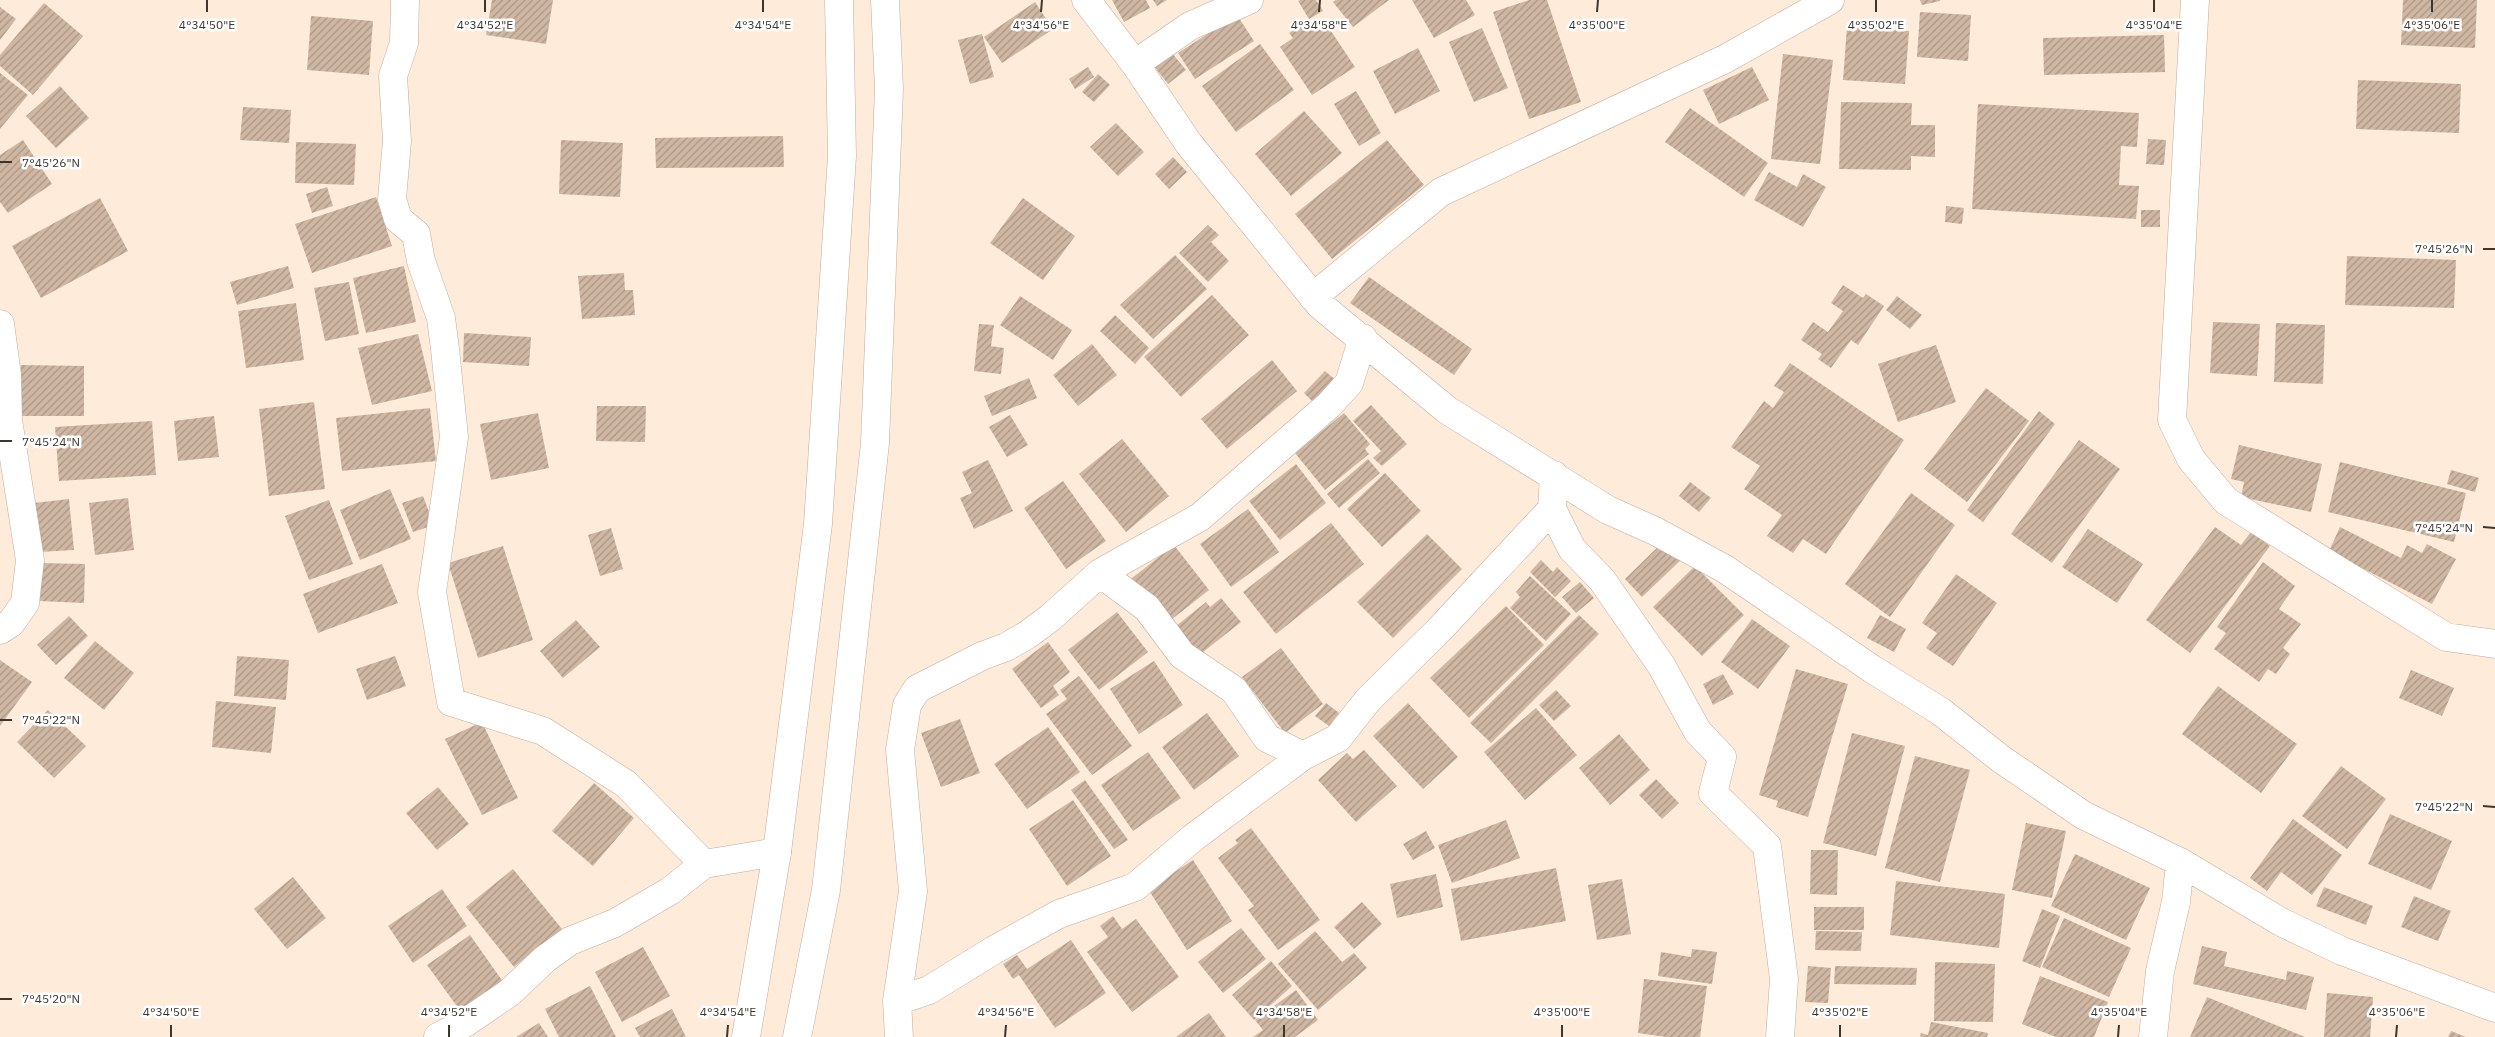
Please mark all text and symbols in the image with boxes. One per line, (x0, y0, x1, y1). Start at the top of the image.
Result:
text: 4°34'50"E (179, 17, 235, 32)
text: 4°34'52"E (457, 17, 513, 32)
text: 4°34'54"E (735, 17, 791, 32)
text: 4°34'56"E (1013, 17, 1069, 32)
text: 4°34'58"E (1291, 17, 1347, 32)
text: 4°35'00"E (1569, 17, 1625, 32)
text: 4°35'02"E (1848, 17, 1904, 32)
text: 4°35'04"E (2126, 17, 2182, 32)
text: 4°35'06"E (2404, 17, 2460, 32)
text: 7°45'26"N (22, 155, 80, 170)
text: 7°45'26"N (2415, 241, 2473, 256)
text: 7°45'24"N (22, 434, 80, 449)
text: 7°45'24"N (2415, 520, 2473, 535)
text: 7°45'22"N (22, 712, 80, 727)
text: 7°45'22"N (2415, 799, 2473, 814)
text: 7°45'20"N (22, 991, 80, 1006)
text: 4°34'50"E (143, 1004, 199, 1019)
text: 4°34'52"E (421, 1004, 477, 1019)
text: 4°34'54"E (700, 1004, 756, 1019)
text: 4°34'56"E (978, 1004, 1034, 1019)
text: 4°34'58"E (1256, 1004, 1312, 1019)
text: 4°35'00"E (1534, 1004, 1590, 1019)
text: 4°35'02"E (1812, 1004, 1868, 1019)
text: 4°35'04"E (2091, 1004, 2147, 1019)
text: 4°35'06"E (2369, 1004, 2425, 1019)

